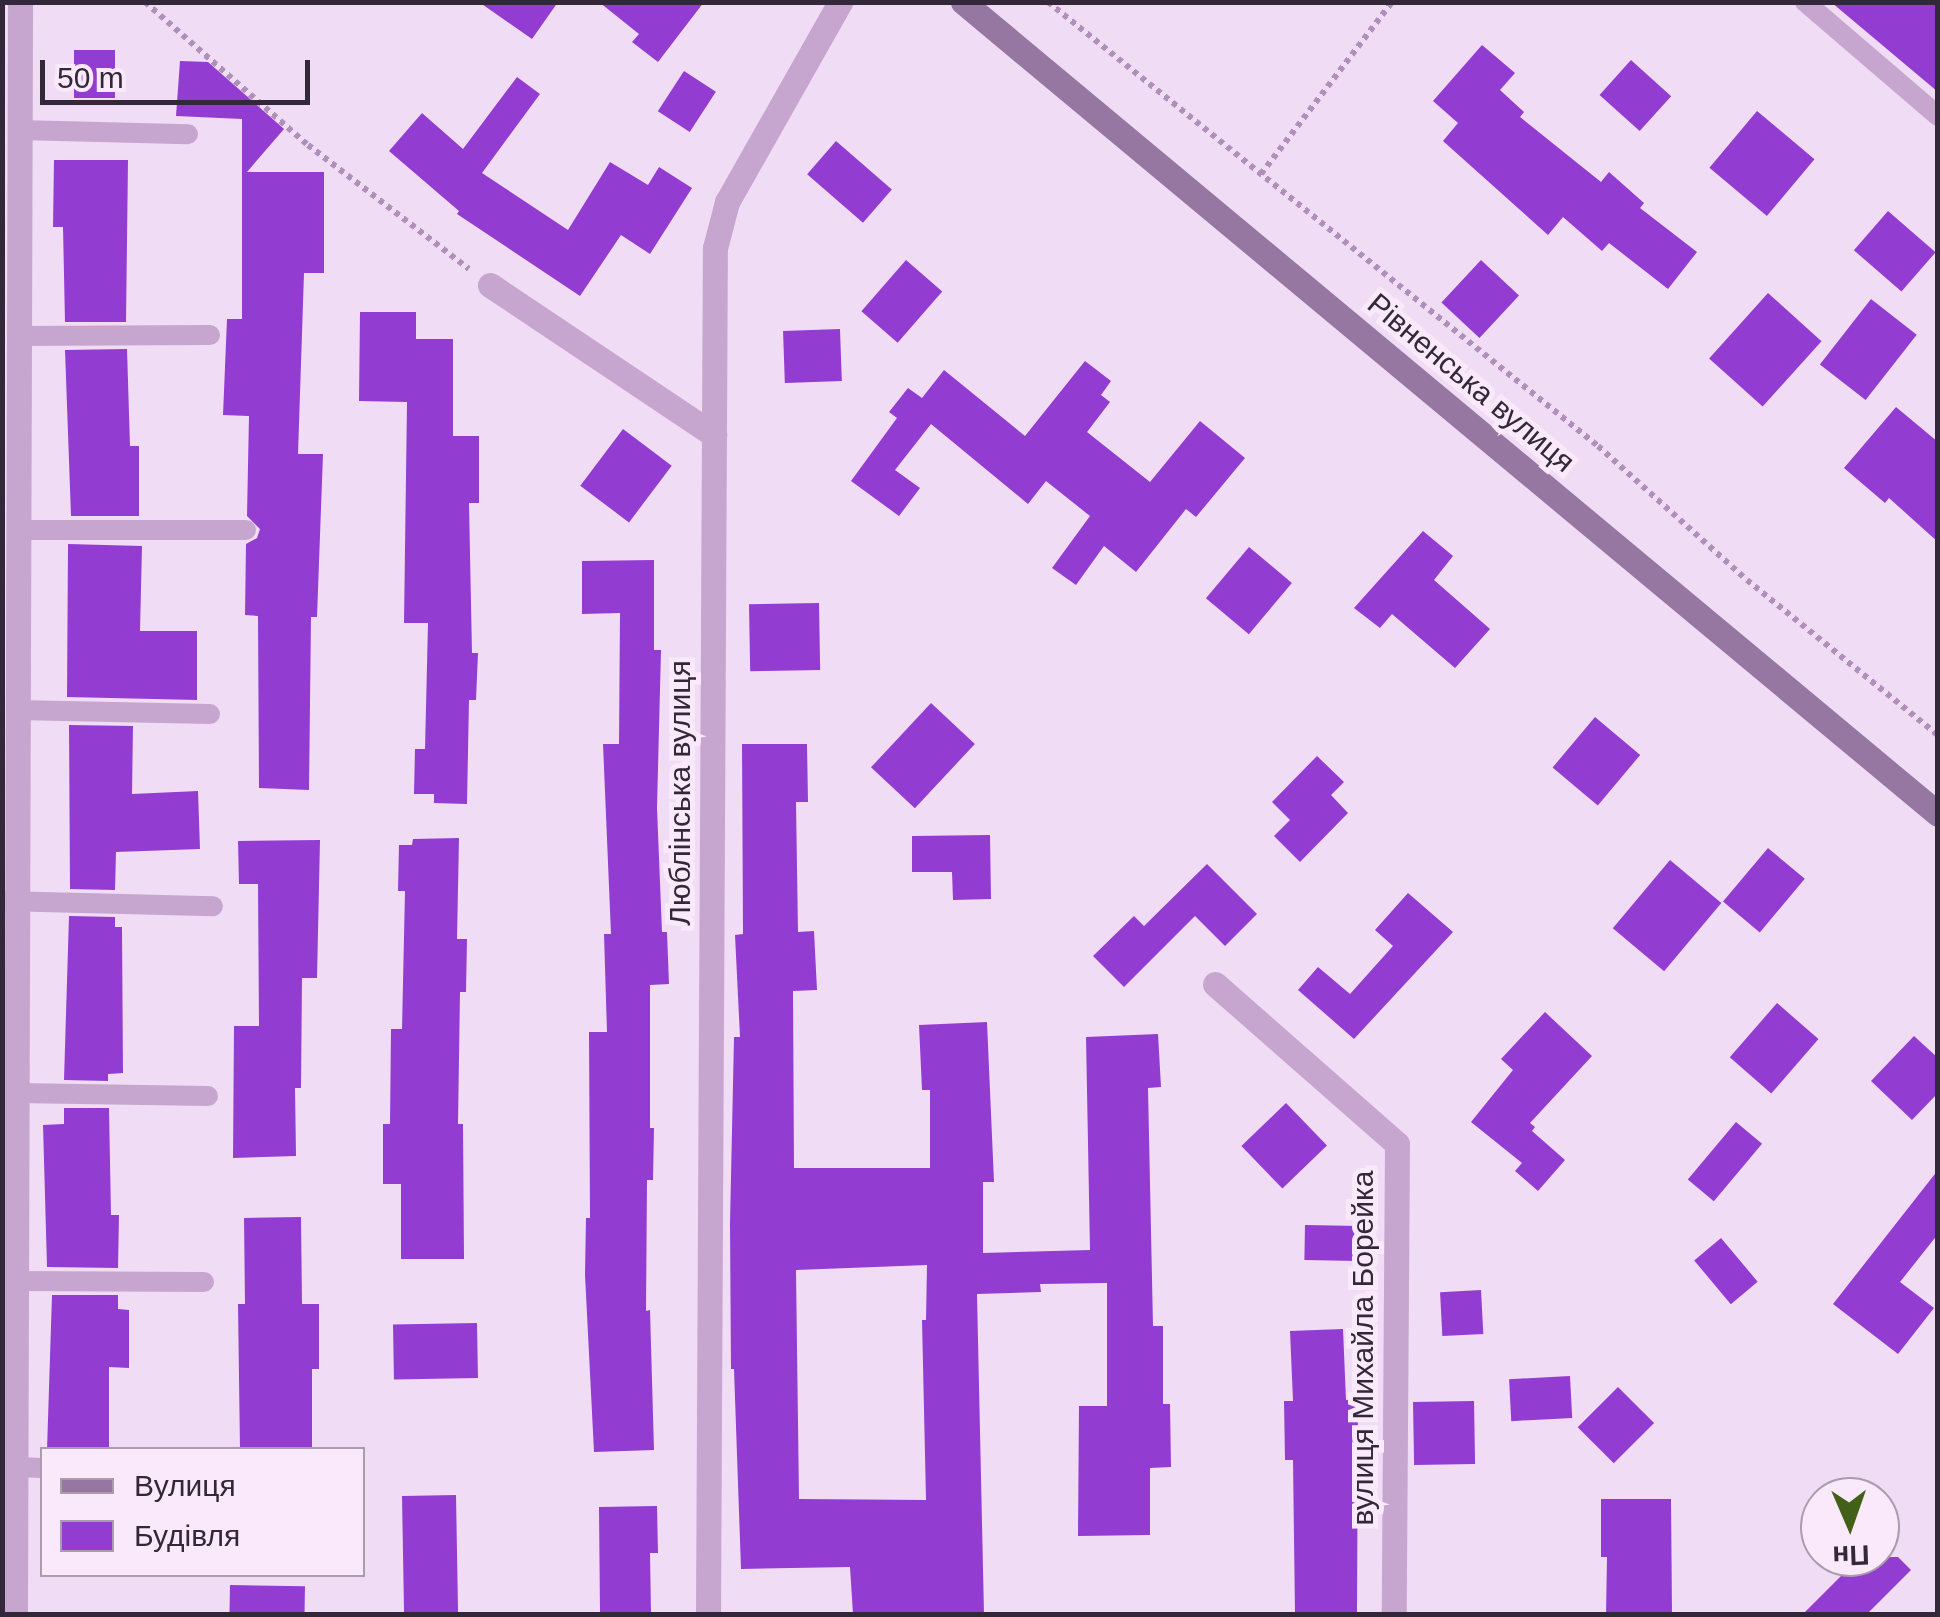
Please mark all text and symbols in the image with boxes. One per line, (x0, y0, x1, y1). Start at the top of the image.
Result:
scale bar (45, 40, 315, 102)
text: 50 m (57, 61, 124, 94)
street label: Рівненська вулиця (1360, 286, 1582, 480)
street label: Люблінська вулиця (662, 660, 698, 926)
street label: вулиця Михайла Борейка (1345, 1171, 1381, 1525)
legend (40, 1447, 365, 1577)
text: Вулиця (134, 1469, 236, 1502)
north arrow (1800, 1477, 1900, 1577)
text: Будівля (134, 1519, 240, 1552)
text: Пн (1832, 1539, 1870, 1572)

